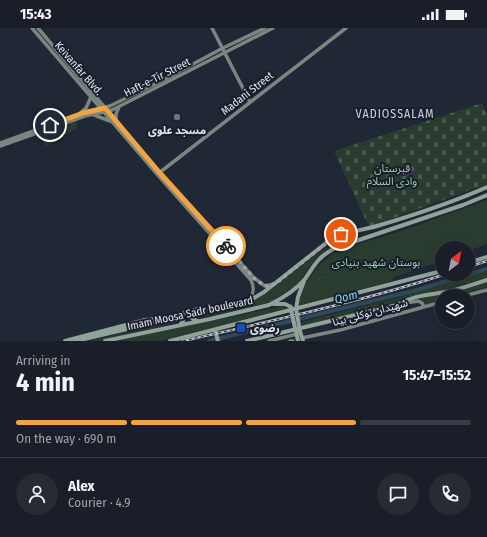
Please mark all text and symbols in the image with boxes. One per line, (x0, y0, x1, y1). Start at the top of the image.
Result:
text: 15:43 (20, 5, 52, 23)
street label: Keivanfar Blvd. (52, 39, 105, 98)
street label: Haft-e-Tir Street (122, 55, 193, 100)
street label: Madani Street (219, 69, 276, 118)
district label: VADIOSSALAM (355, 107, 435, 121)
pin (33, 108, 67, 142)
marker: مسجد علوی (172, 112, 182, 122)
icon: home (39, 114, 61, 136)
place label: مسجد علوی (148, 124, 206, 137)
park label: قبرستان وادی السلام (367, 162, 417, 189)
pin (324, 217, 358, 251)
icon: bag (330, 223, 352, 245)
courier (206, 226, 246, 266)
icon: bike (215, 235, 237, 257)
north arrow (435, 241, 475, 281)
map controls (435, 241, 475, 329)
park label: بوستان شهید بنیادی (332, 256, 420, 269)
water label: Qom (333, 287, 359, 307)
button: layers (435, 289, 475, 329)
street label: Imam Moosa Sadr boulevard (126, 294, 254, 333)
street label: شهیدان توکلی بینا (331, 296, 410, 329)
marker: رضوی (235, 322, 247, 334)
place label: رضوی (250, 322, 280, 335)
text: Arriving in (16, 353, 70, 368)
text: 15:47–15:52 (403, 366, 471, 384)
text: 4 min (16, 367, 75, 398)
text: On the way · 690 m (16, 431, 116, 446)
button: person (16, 473, 58, 515)
button: chat (377, 473, 419, 515)
button: phone (429, 473, 471, 515)
text: Alex (68, 477, 95, 495)
text: Courier · 4.9 (68, 495, 131, 510)

